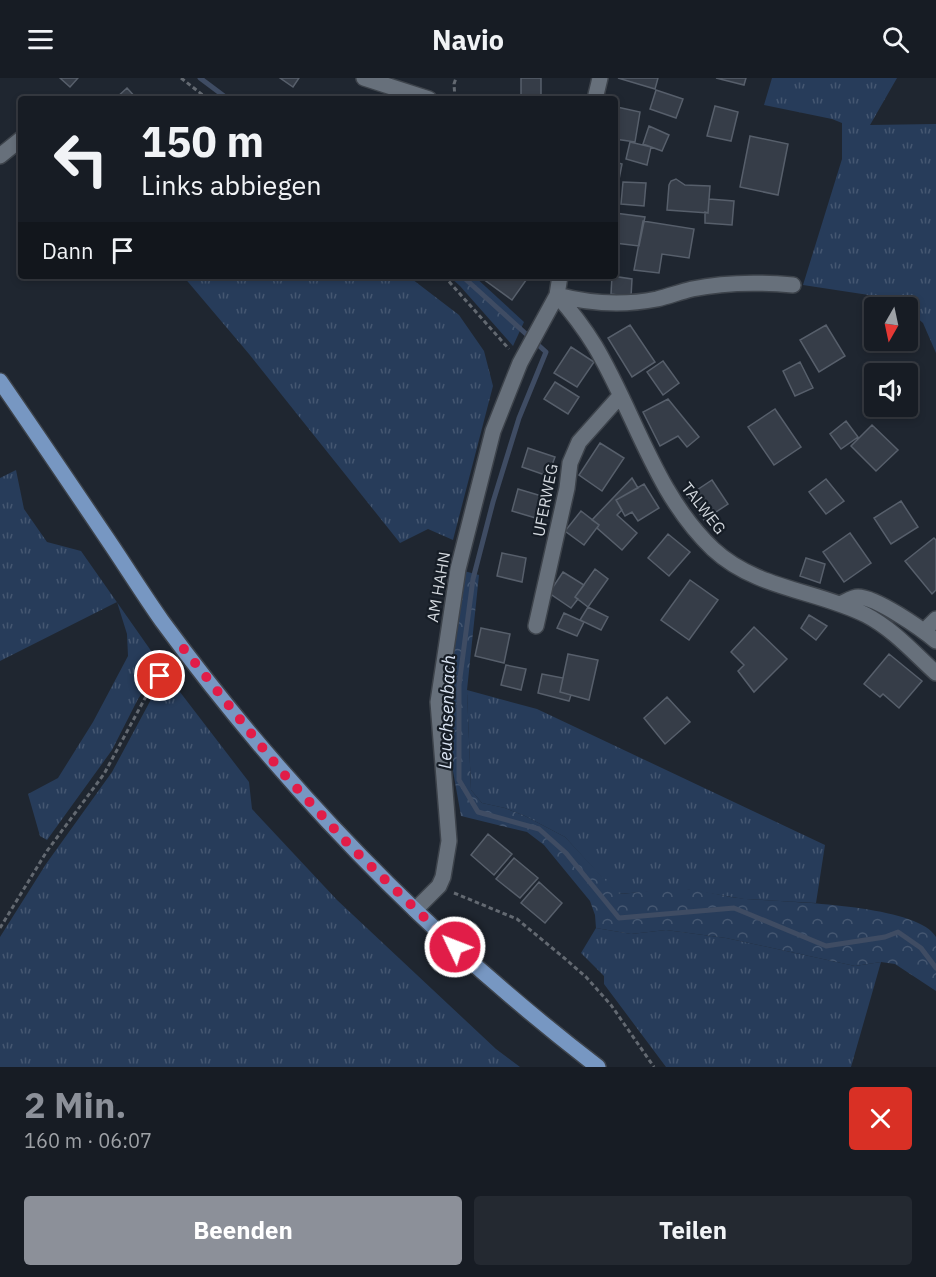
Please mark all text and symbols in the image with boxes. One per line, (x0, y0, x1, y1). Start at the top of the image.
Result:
text: Navio (432, 22, 504, 57)
icon: menu (24, 23, 57, 56)
icon: search (879, 23, 912, 56)
text: 150 m (141, 114, 264, 169)
icon: left (42, 120, 120, 198)
text: Links abbiegen (141, 167, 322, 202)
icon: arrive (106, 234, 139, 267)
text: Dann (42, 236, 94, 265)
north arrow (864, 297, 918, 351)
map controls (864, 297, 918, 417)
button: sound (864, 363, 918, 417)
street label: UFERWEG (528, 462, 562, 538)
street label: TALWEG (677, 478, 731, 538)
street label: AM HAHN (422, 550, 454, 624)
pin (134, 650, 185, 701)
water label: Leuchsenbach (433, 654, 460, 770)
icon: arrive (143, 659, 176, 692)
position arrow (423, 915, 487, 979)
text: 2 Min. (24, 1081, 127, 1128)
button: close (849, 1087, 912, 1150)
text: 160 m · 06:07 (24, 1127, 152, 1154)
button: Beenden (24, 1196, 462, 1265)
button: Teilen (474, 1196, 912, 1265)

